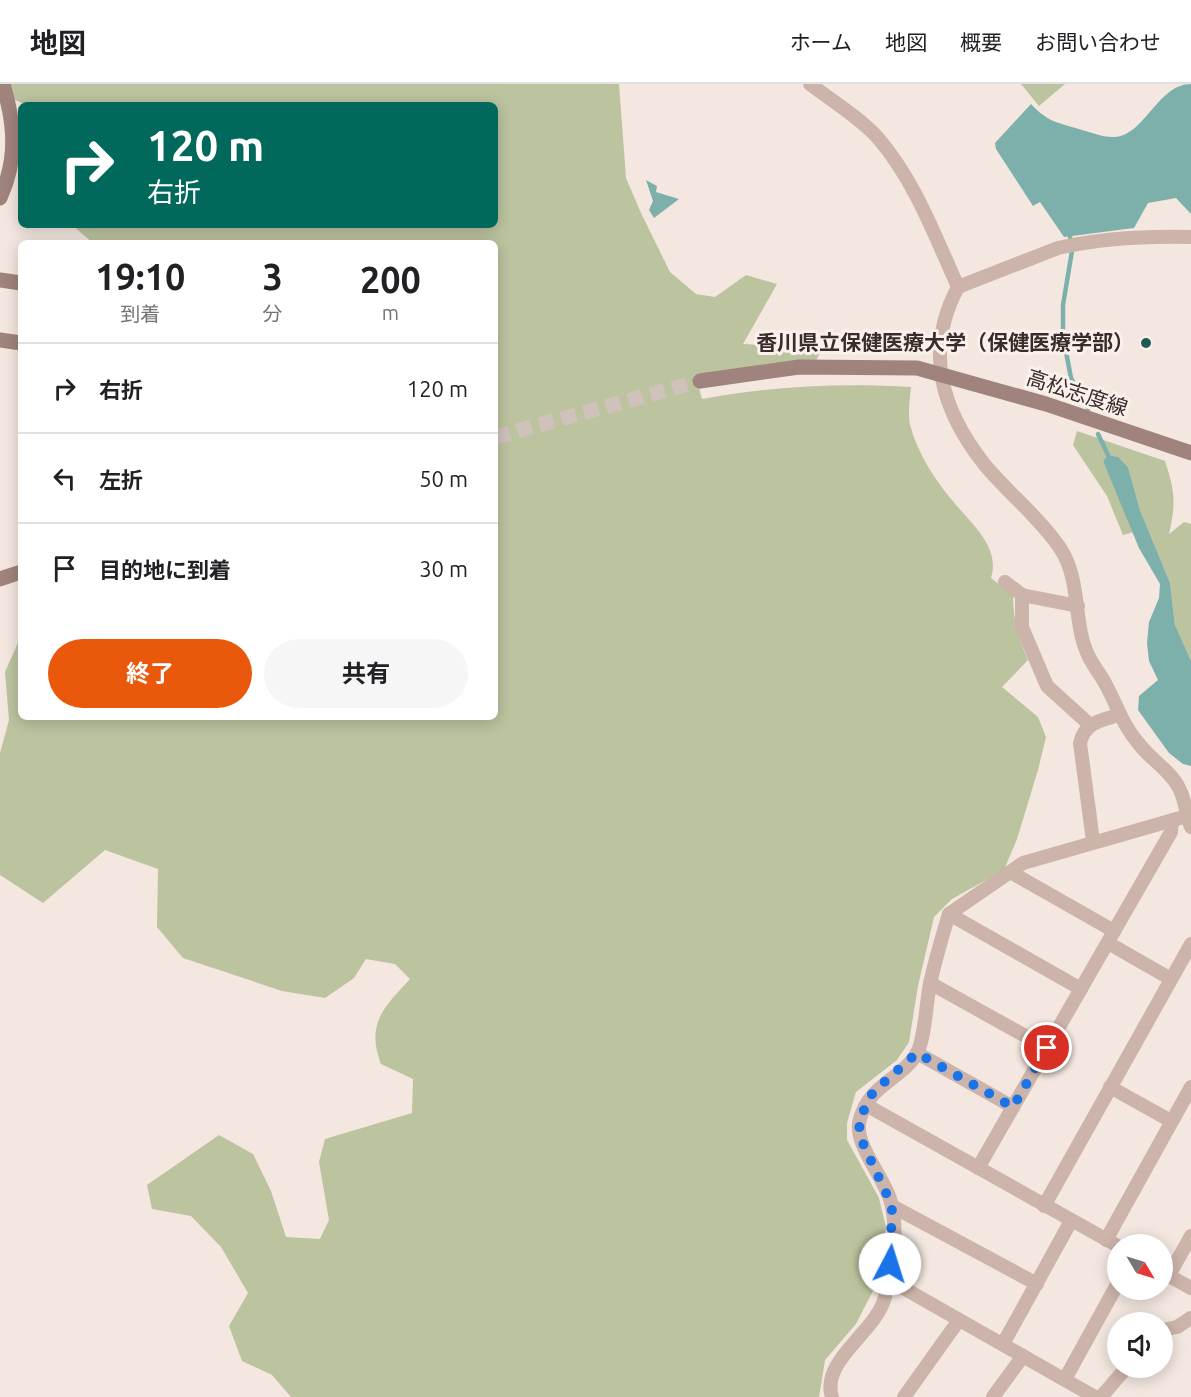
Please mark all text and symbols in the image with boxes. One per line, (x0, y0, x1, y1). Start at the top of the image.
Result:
text: 地図 (30, 27, 86, 58)
text: ホーム (790, 30, 852, 54)
text: 地図 (885, 30, 927, 54)
text: 概要 (960, 30, 1002, 54)
text: お問い合わせ (1035, 30, 1161, 54)
text: 120 m (147, 122, 264, 169)
icon: right (48, 126, 126, 204)
text: 右折 (147, 177, 201, 207)
text: 19:10 (95, 256, 185, 297)
text: 3 (262, 256, 283, 297)
text: 200 (360, 259, 421, 300)
text: m (382, 301, 399, 324)
text: 到着 (120, 302, 160, 325)
text: 分 (263, 302, 283, 325)
place label: 香川県立保健医療大学（保健医療学部） (756, 330, 1134, 354)
marker: 香川県立保健医療大学（保健医療学部） (1139, 336, 1153, 350)
street label: 高松志度線 (1024, 364, 1131, 420)
icon: right (48, 372, 81, 405)
text: 120 m (407, 376, 468, 401)
text: 右折 (99, 377, 143, 402)
icon: left (48, 462, 81, 495)
text: 50 m (419, 466, 468, 491)
text: 左折 (99, 467, 143, 492)
icon: arrive (48, 552, 81, 585)
text: 30 m (419, 556, 468, 581)
text: 目的地に到着 (99, 557, 231, 582)
button: 終了 (48, 639, 252, 708)
button: 共有 (264, 639, 468, 708)
pin (1021, 1022, 1072, 1073)
icon: arrive (1030, 1031, 1063, 1064)
position arrow (858, 1232, 922, 1296)
north arrow (1107, 1234, 1173, 1300)
map controls (1107, 1234, 1173, 1378)
button: sound (1107, 1312, 1173, 1378)

